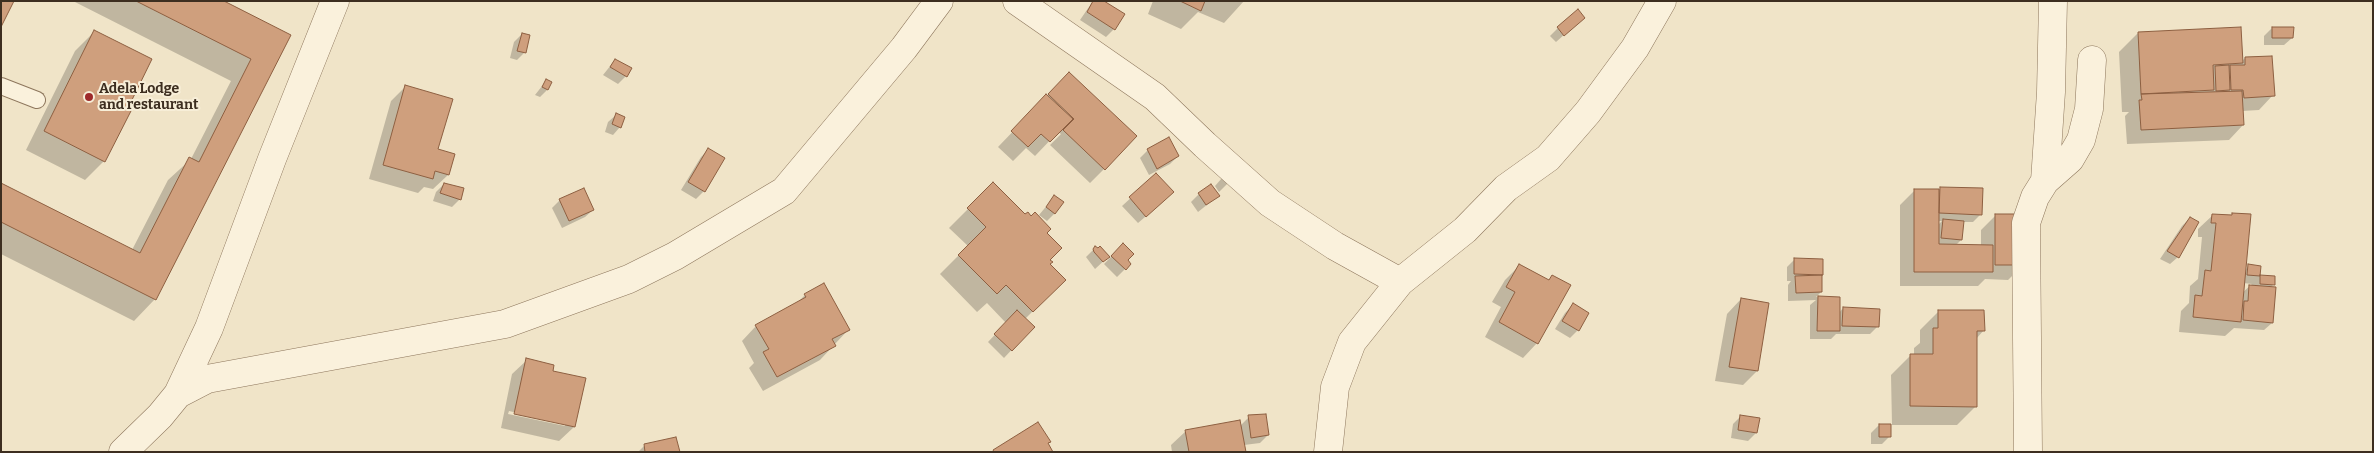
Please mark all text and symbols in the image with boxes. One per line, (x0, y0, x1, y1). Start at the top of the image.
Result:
place label: Adela Lodge and restaurant (99, 81, 198, 114)
marker: Adela Lodge and restaurant (83, 91, 95, 103)

